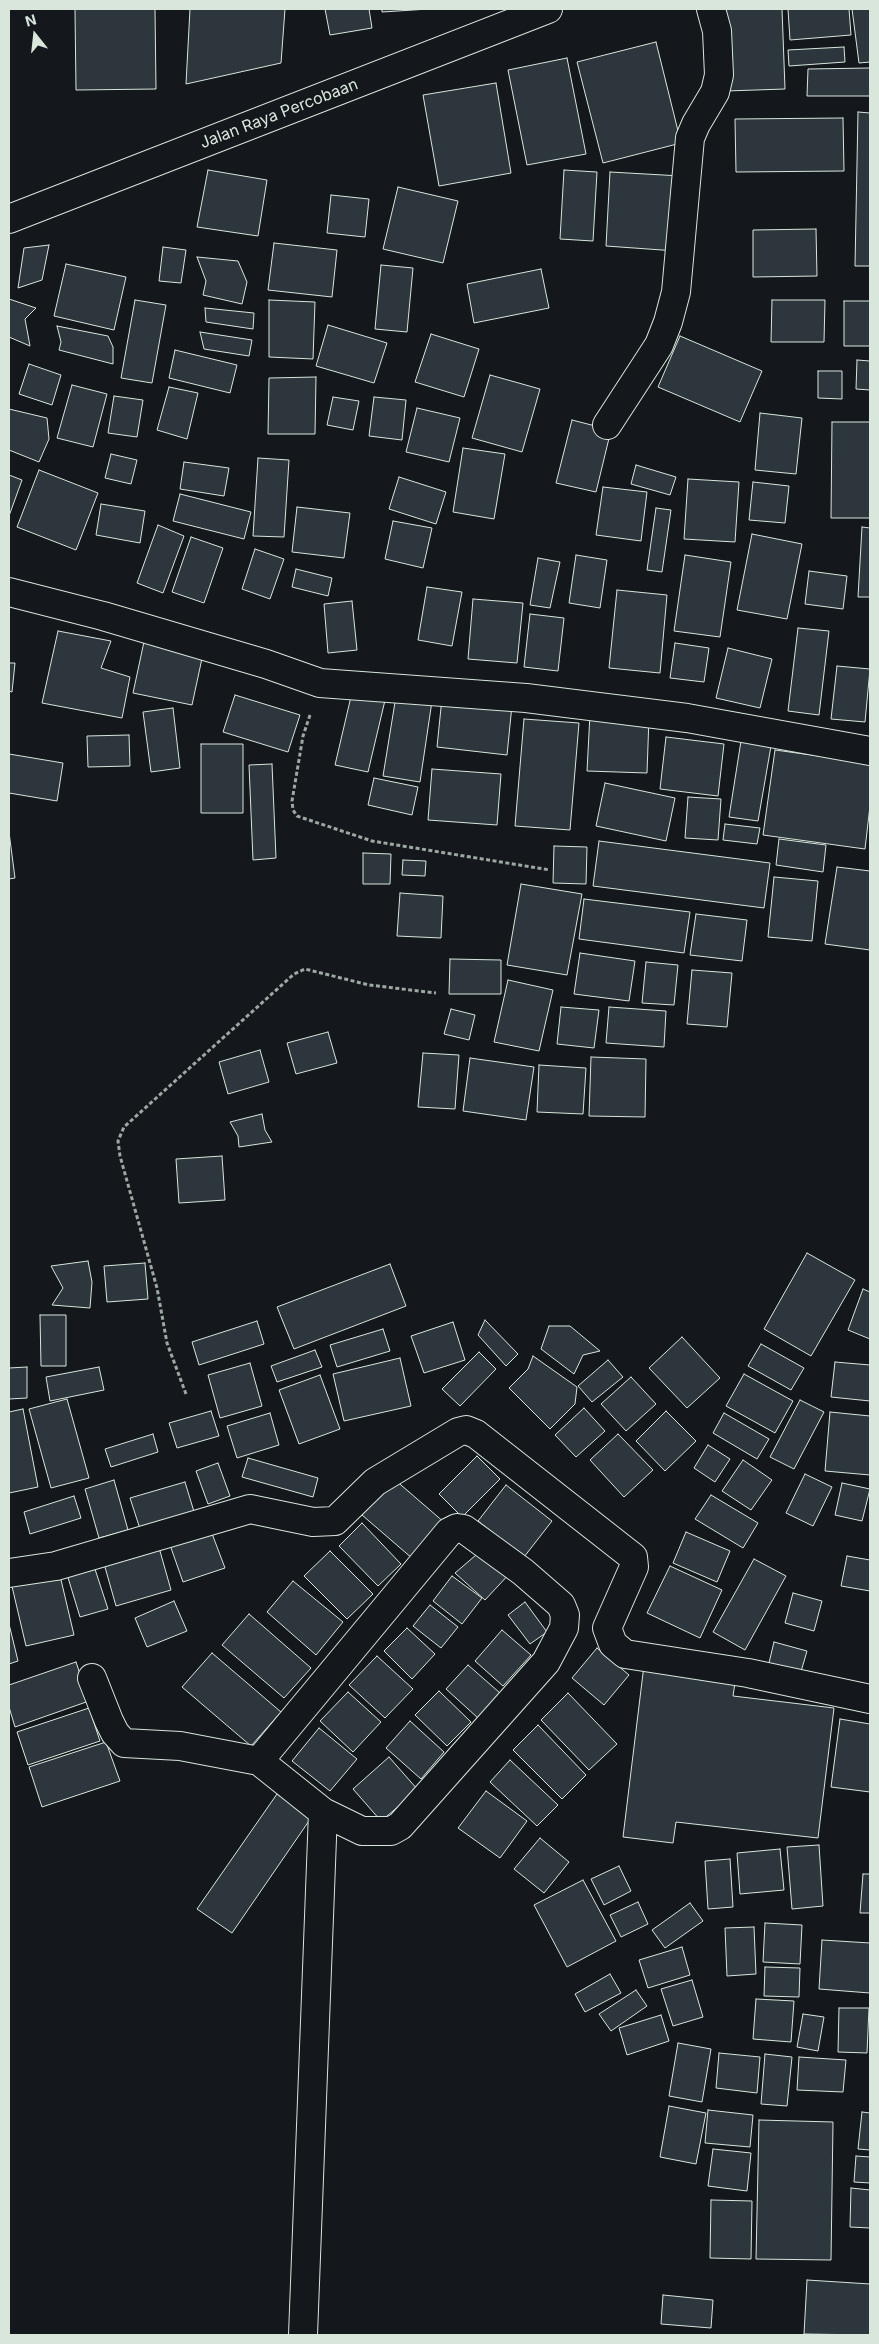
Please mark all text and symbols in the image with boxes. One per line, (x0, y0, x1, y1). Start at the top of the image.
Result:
north arrow (10, 10, 60, 60)
text: N (23, 10, 38, 30)
street label: Jalan Raya Percobaan (197, 75, 361, 153)

